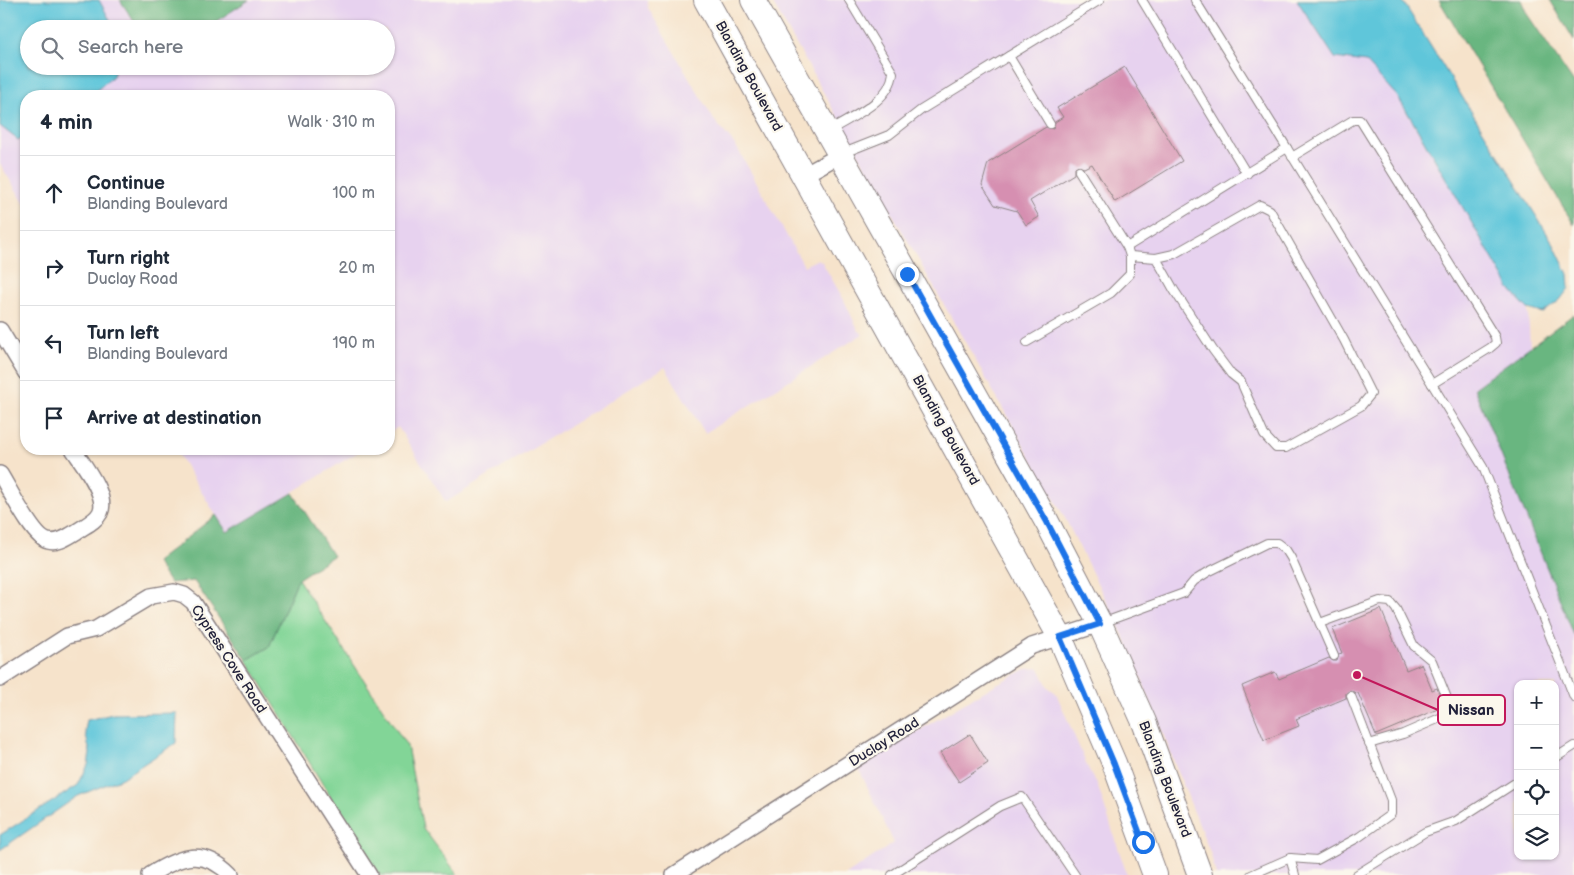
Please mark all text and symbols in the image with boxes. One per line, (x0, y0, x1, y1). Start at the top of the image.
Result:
street label: Blanding Boulevard (712, 18, 786, 134)
search box (20, 20, 395, 75)
icon: search (38, 34, 66, 62)
text: Search here (78, 36, 183, 59)
text: 4 min (40, 110, 93, 135)
text: Walk · 310 m (287, 113, 375, 132)
text: Continue (87, 172, 165, 195)
icon: ahead (40, 179, 68, 207)
text: 100 m (332, 184, 375, 203)
text: Blanding Boulevard (87, 195, 228, 214)
text: Turn right (87, 247, 170, 270)
icon: right (40, 254, 68, 282)
text: 20 m (339, 259, 375, 278)
route end (896, 263, 919, 286)
text: Duclay Road (87, 270, 178, 289)
text: Turn left (87, 322, 159, 345)
icon: left (40, 329, 68, 357)
text: 190 m (333, 334, 375, 353)
text: Blanding Boulevard (87, 345, 228, 364)
street label: Blanding Boulevard (909, 372, 983, 488)
icon: arrive (40, 404, 68, 432)
text: Arrive at destination (87, 407, 262, 430)
street label: Cypress Cove Road (188, 602, 270, 716)
map controls (1514, 680, 1559, 860)
button: + (1514, 680, 1559, 725)
callout: Nissan (1438, 695, 1505, 725)
text: Nissan (1448, 701, 1494, 720)
street label: Duclay Road (846, 714, 922, 770)
street label: Blanding Boulevard (1135, 718, 1195, 840)
button: − (1514, 725, 1559, 770)
button: locate (1514, 770, 1559, 815)
button: layers (1514, 815, 1559, 860)
route start (1132, 831, 1155, 854)

